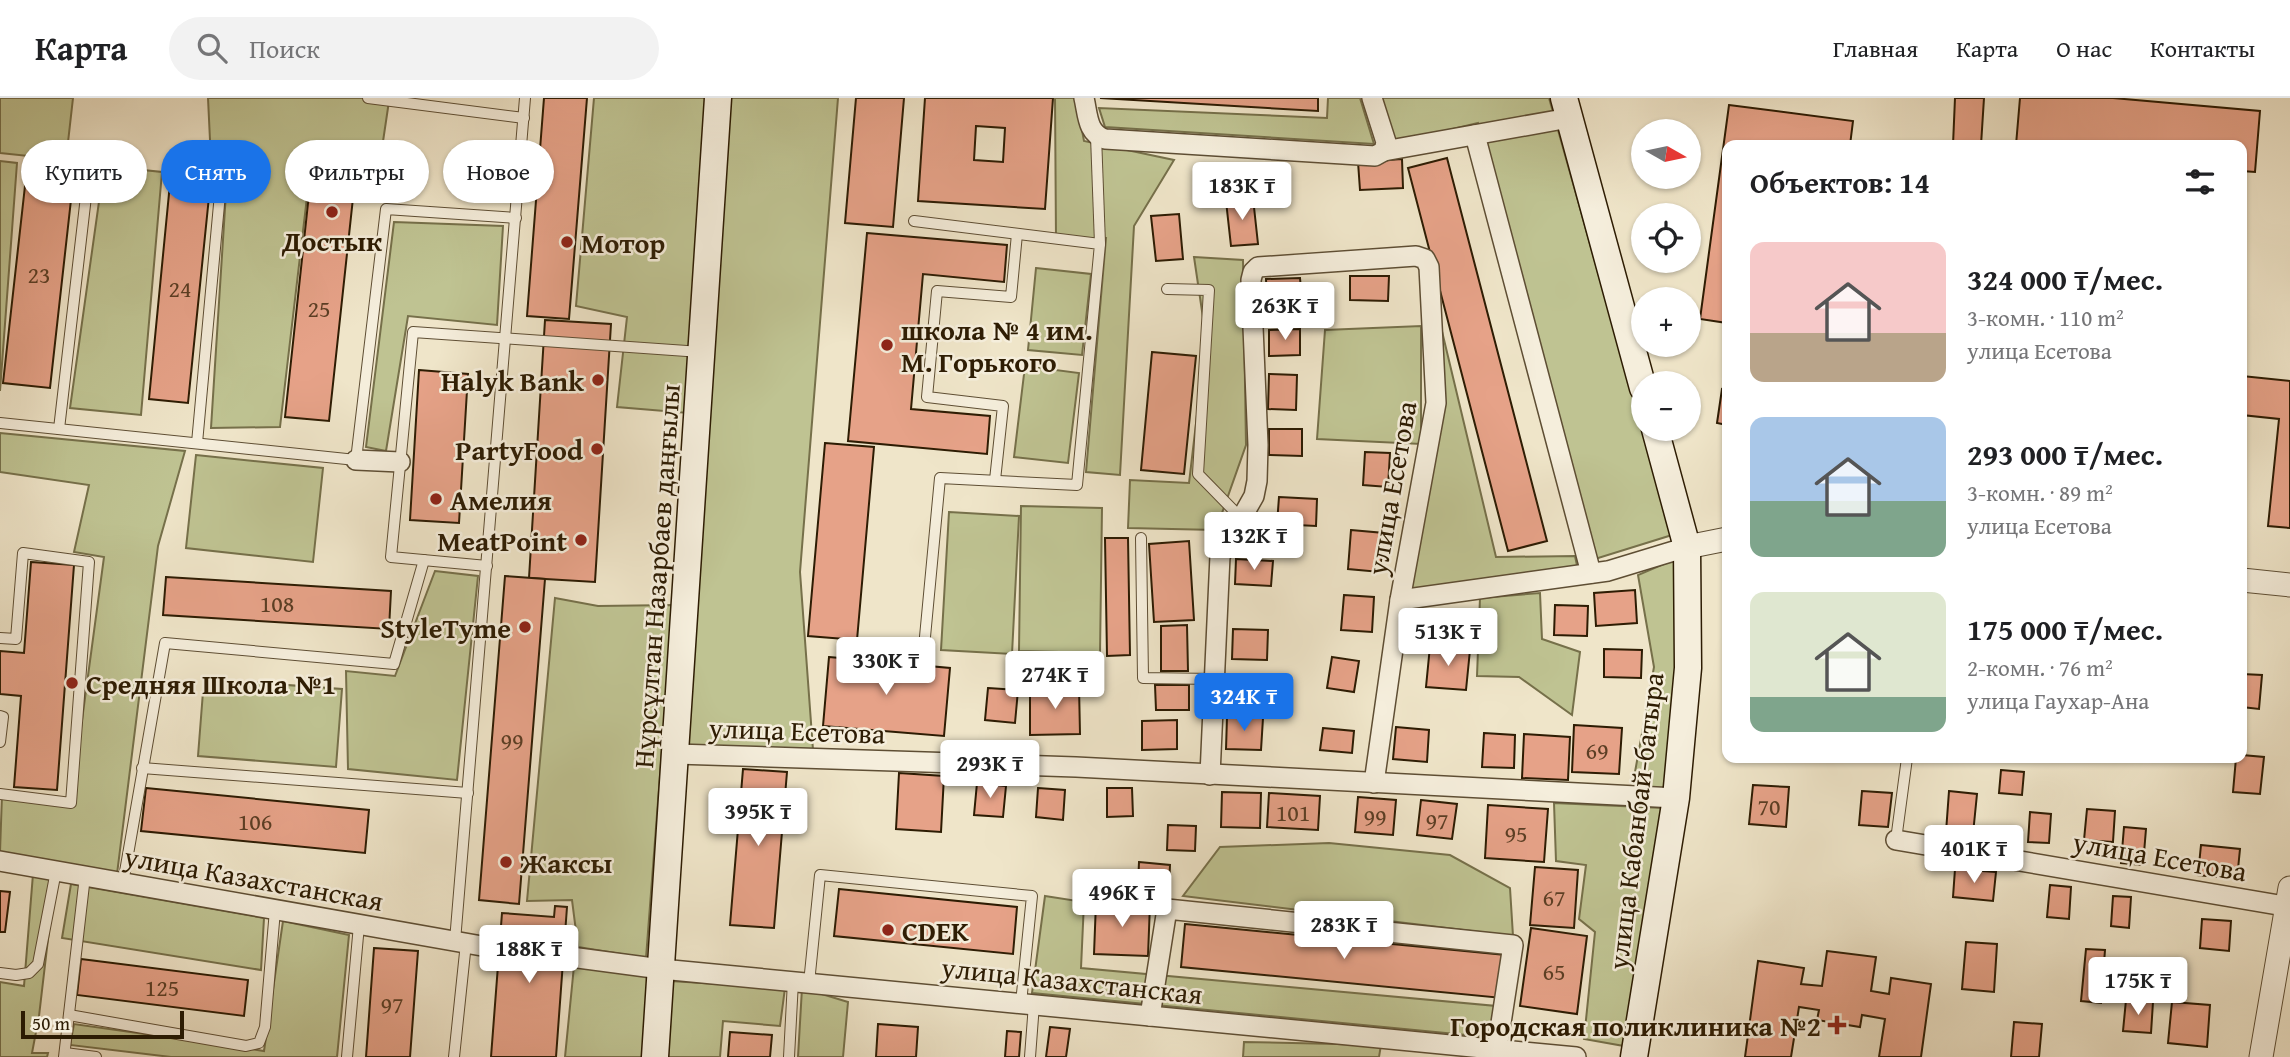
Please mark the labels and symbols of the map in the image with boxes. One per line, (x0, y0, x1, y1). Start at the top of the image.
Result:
north arrow (1631, 119, 1701, 189)
pin: 183K ₸ (1185, 162, 1299, 222)
marker: Достык (324, 204, 340, 220)
place label: Достык (281, 220, 383, 261)
place label: Мотор (581, 222, 665, 263)
marker: Мотор (559, 234, 575, 250)
house number: 23 (27, 257, 51, 292)
house number: 24 (168, 271, 192, 306)
pin: 263K ₸ (1228, 282, 1342, 342)
house number: 25 (307, 291, 331, 326)
place label: школа № 4 им. М. Горького (901, 309, 1093, 382)
marker: школа № 4 им. М. Горького (879, 337, 895, 353)
place label: Halyk Bank (441, 360, 585, 401)
marker: Halyk Bank (590, 372, 606, 388)
street label: Нұрсұлтан Назарбаев даңғылы (622, 383, 690, 769)
street label: улица Есетова (1355, 397, 1427, 579)
place label: PartyFood (455, 429, 584, 470)
marker: PartyFood (589, 441, 605, 457)
place label: Амелия (450, 479, 552, 520)
marker: Амелия (428, 491, 444, 507)
pin: 132K ₸ (1197, 512, 1311, 572)
place label: MeatPoint (437, 520, 567, 561)
marker: MeatPoint (573, 532, 589, 548)
house number: 108 (260, 586, 294, 621)
place label: StyleTyme (380, 607, 511, 648)
pin: 513K ₸ (1391, 608, 1505, 668)
marker: StyleTyme (517, 619, 533, 635)
pin: 330K ₸ (829, 638, 943, 697)
pin: 274K ₸ (998, 652, 1112, 711)
place label: Средняя Школа №1 (86, 663, 336, 704)
street label: улица Кабанбай-батыра (1596, 669, 1674, 973)
pin: 324K ₸ (1187, 674, 1301, 733)
marker: Средняя Школа №1 (64, 675, 80, 691)
street label: улица Есетова (707, 706, 886, 754)
house number: 99 (500, 723, 524, 758)
house number: 69 (1585, 733, 1609, 768)
pin: 293K ₸ (933, 740, 1047, 800)
pin: 395K ₸ (701, 788, 815, 848)
house number: 70 (1757, 789, 1781, 824)
house number: 101 (1276, 795, 1310, 830)
house number: 99 (1363, 799, 1387, 834)
house number: 97 (1425, 803, 1449, 838)
house number: 106 (238, 804, 272, 839)
house number: 95 (1504, 816, 1528, 851)
street label: улица Есетова (2069, 820, 2251, 892)
pin: 401K ₸ (1917, 826, 2031, 885)
street label: улица Казахстанская (120, 835, 387, 921)
place label: Жаксы (519, 842, 613, 883)
marker: Жаксы (498, 854, 514, 870)
pin: 496K ₸ (1065, 870, 1179, 929)
house number: 67 (1542, 880, 1566, 915)
pin: 283K ₸ (1287, 902, 1401, 961)
place label: CDEK (902, 910, 969, 951)
marker: CDEK (880, 922, 896, 938)
pin: 188K ₸ (472, 926, 586, 985)
street label: улица Казахстанская (939, 946, 1204, 1014)
house number: 65 (1542, 954, 1566, 989)
pin: 175K ₸ (2081, 958, 2195, 1017)
house number: 125 (145, 970, 179, 1005)
house number: 97 (380, 987, 404, 1022)
place label: Городская поликлиника №2 (1450, 1005, 1821, 1046)
scale bar (21, 1008, 184, 1040)
marker: Городская поликлиника №2 (1827, 1015, 1847, 1035)

